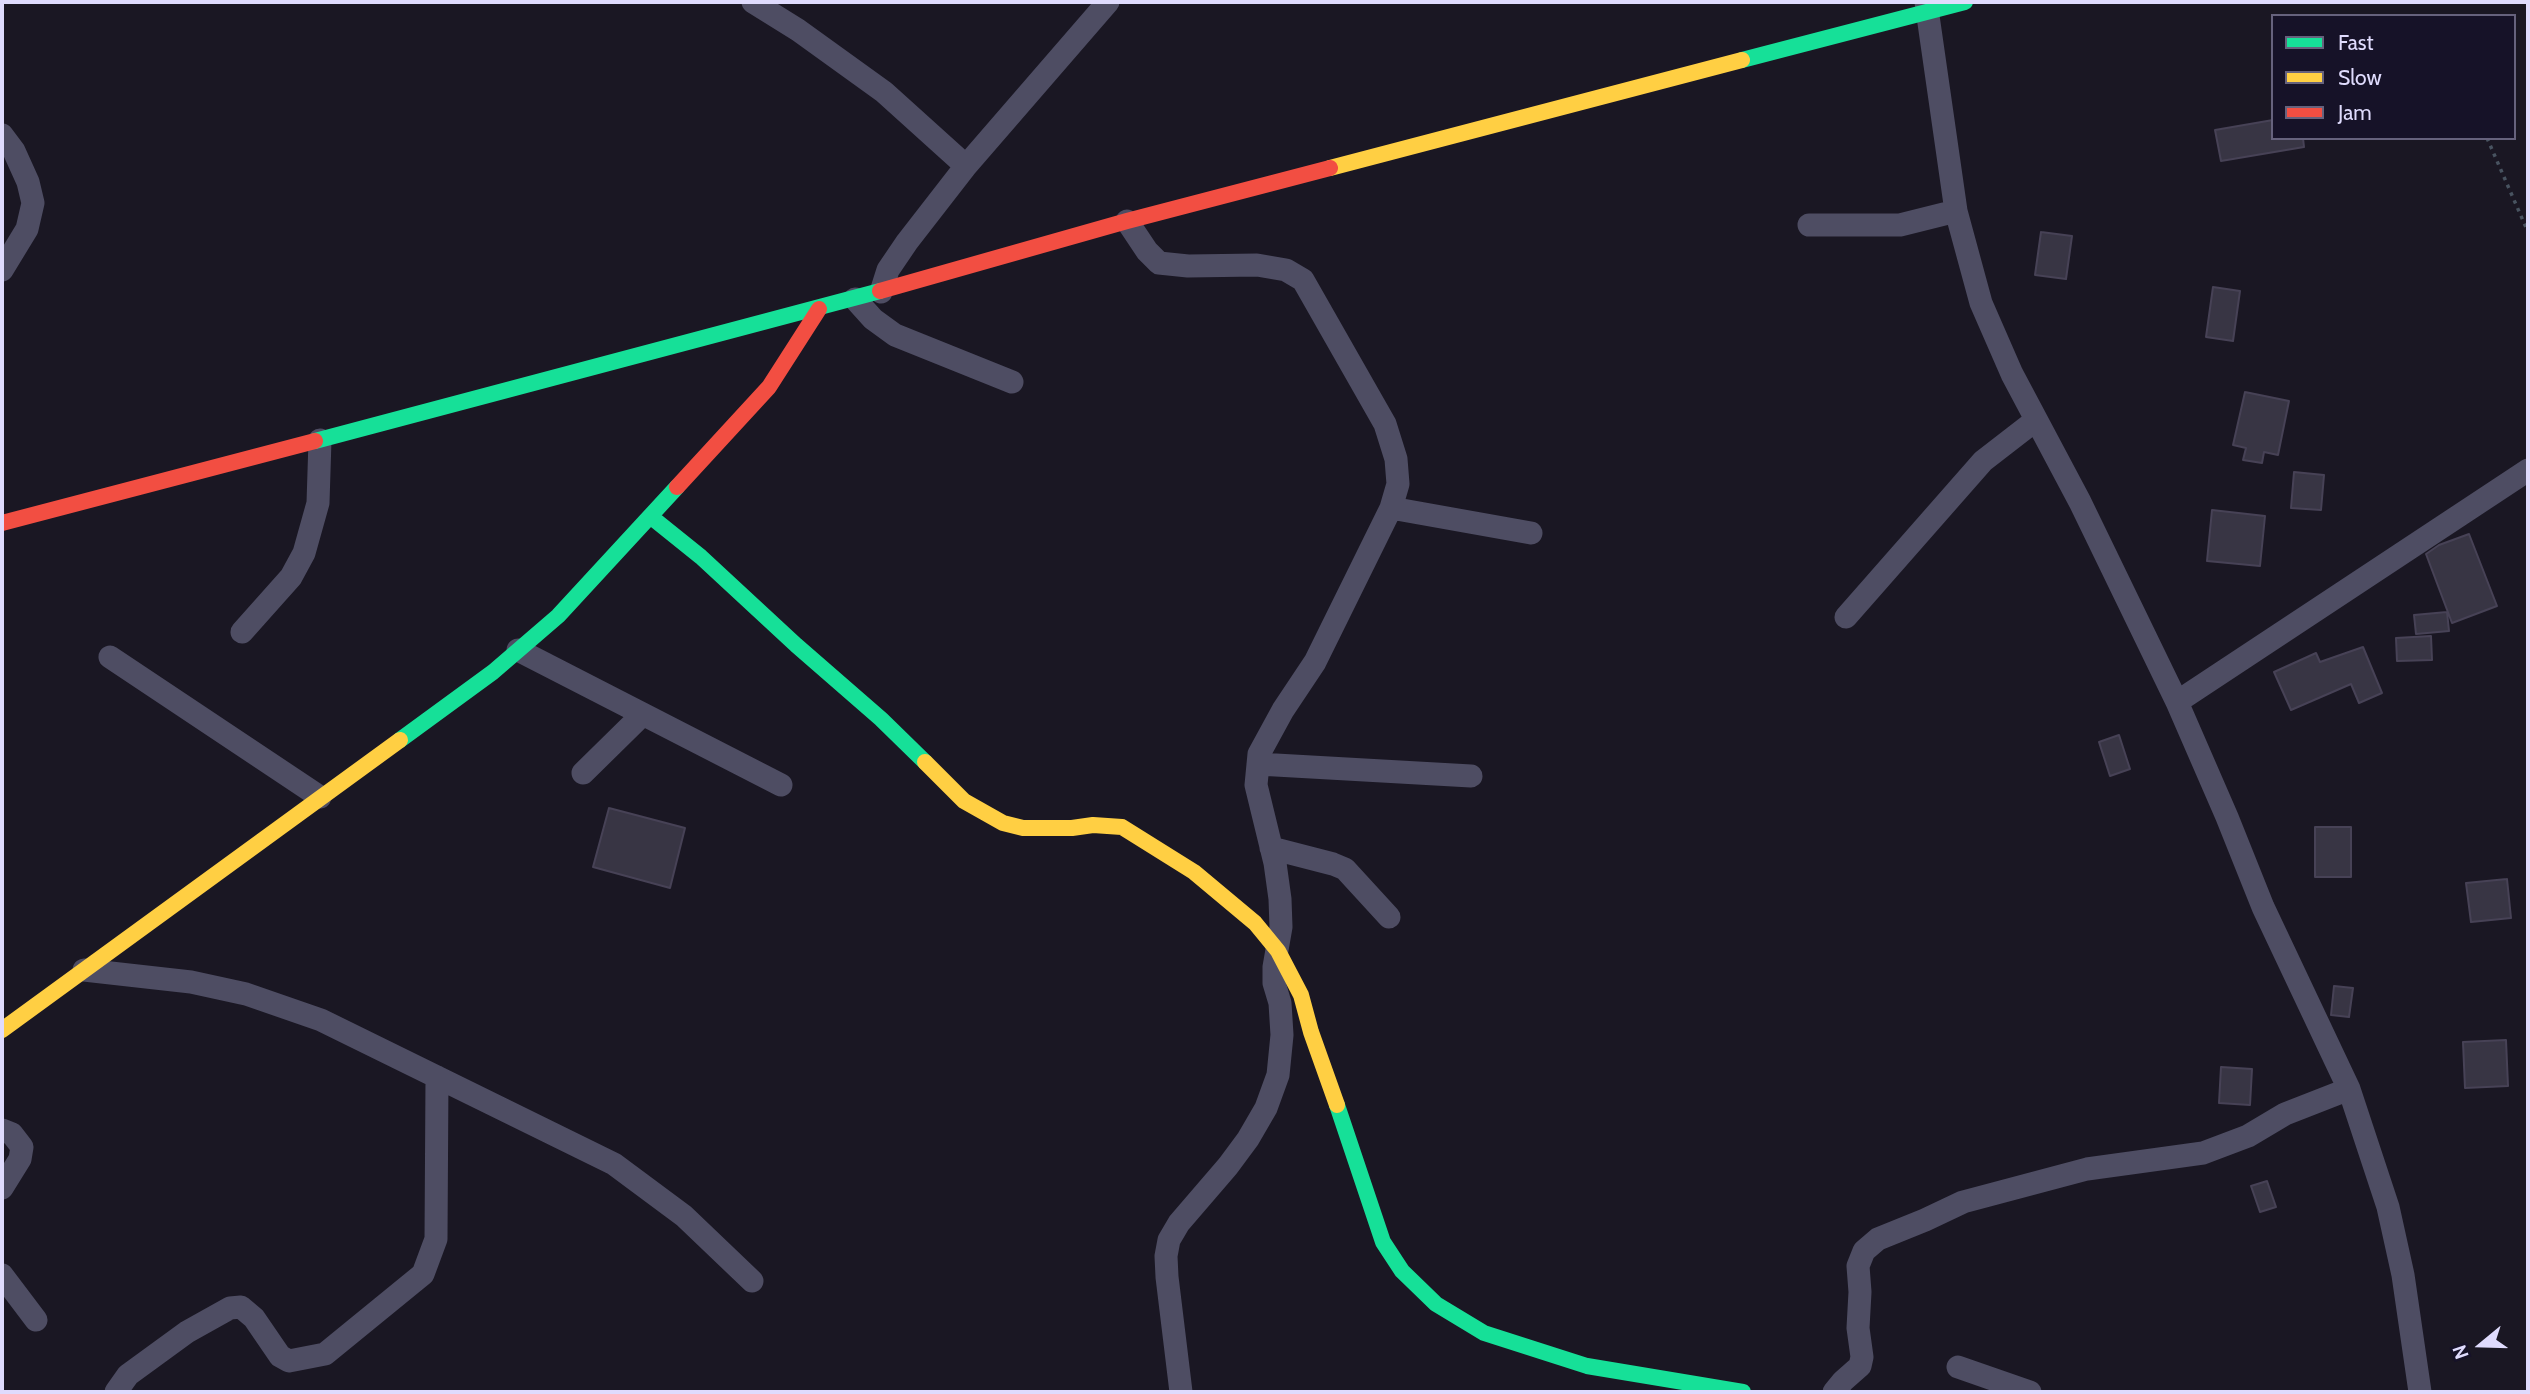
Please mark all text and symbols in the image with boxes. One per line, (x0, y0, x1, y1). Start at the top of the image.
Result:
legend (2271, 14, 2516, 140)
text: Fast (2338, 30, 2374, 55)
text: Slow (2338, 65, 2382, 90)
text: Jam (2338, 100, 2372, 125)
north arrow (2446, 1310, 2516, 1380)
text: N (2448, 1342, 2474, 1362)

